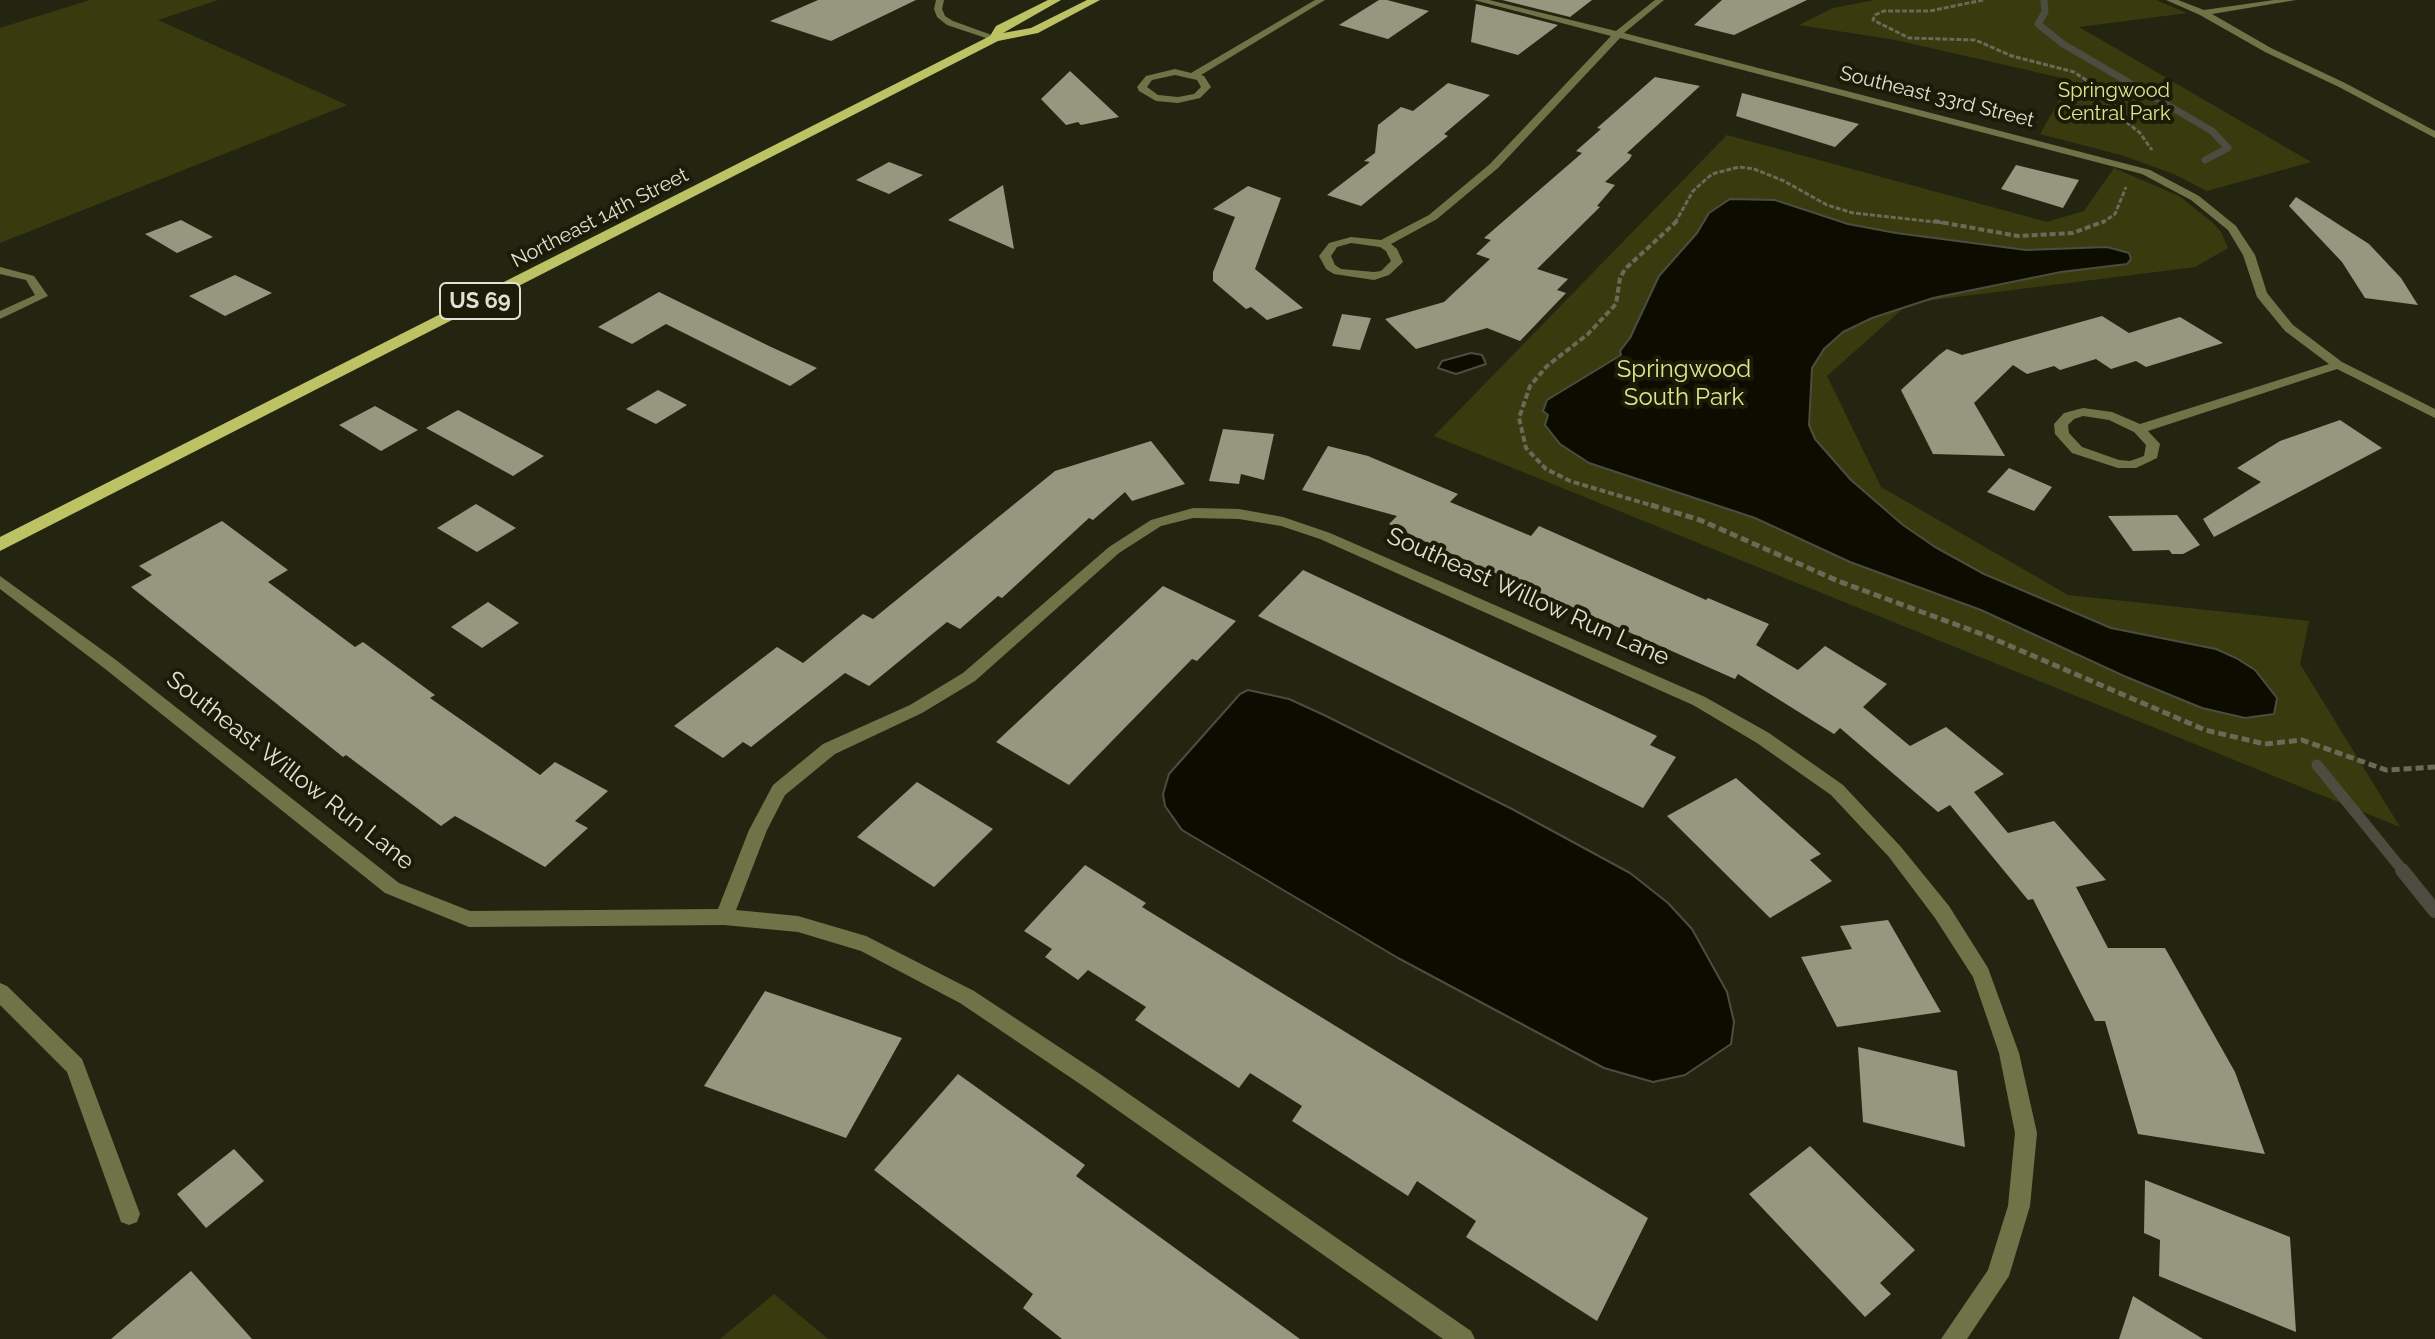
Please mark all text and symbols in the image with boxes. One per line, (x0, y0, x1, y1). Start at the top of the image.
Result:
street label: Southeast 33rd Street (1837, 61, 2037, 133)
park label: Springwood Central Park (2058, 79, 2170, 126)
street label: Northeast 14th Street (508, 163, 692, 273)
road number: US 69 (440, 283, 520, 319)
park label: Springwood South Park (1617, 356, 1751, 412)
street label: Southeast Willow Run Lane (1382, 522, 1674, 672)
street label: Southeast Willow Run Lane (161, 665, 419, 877)

